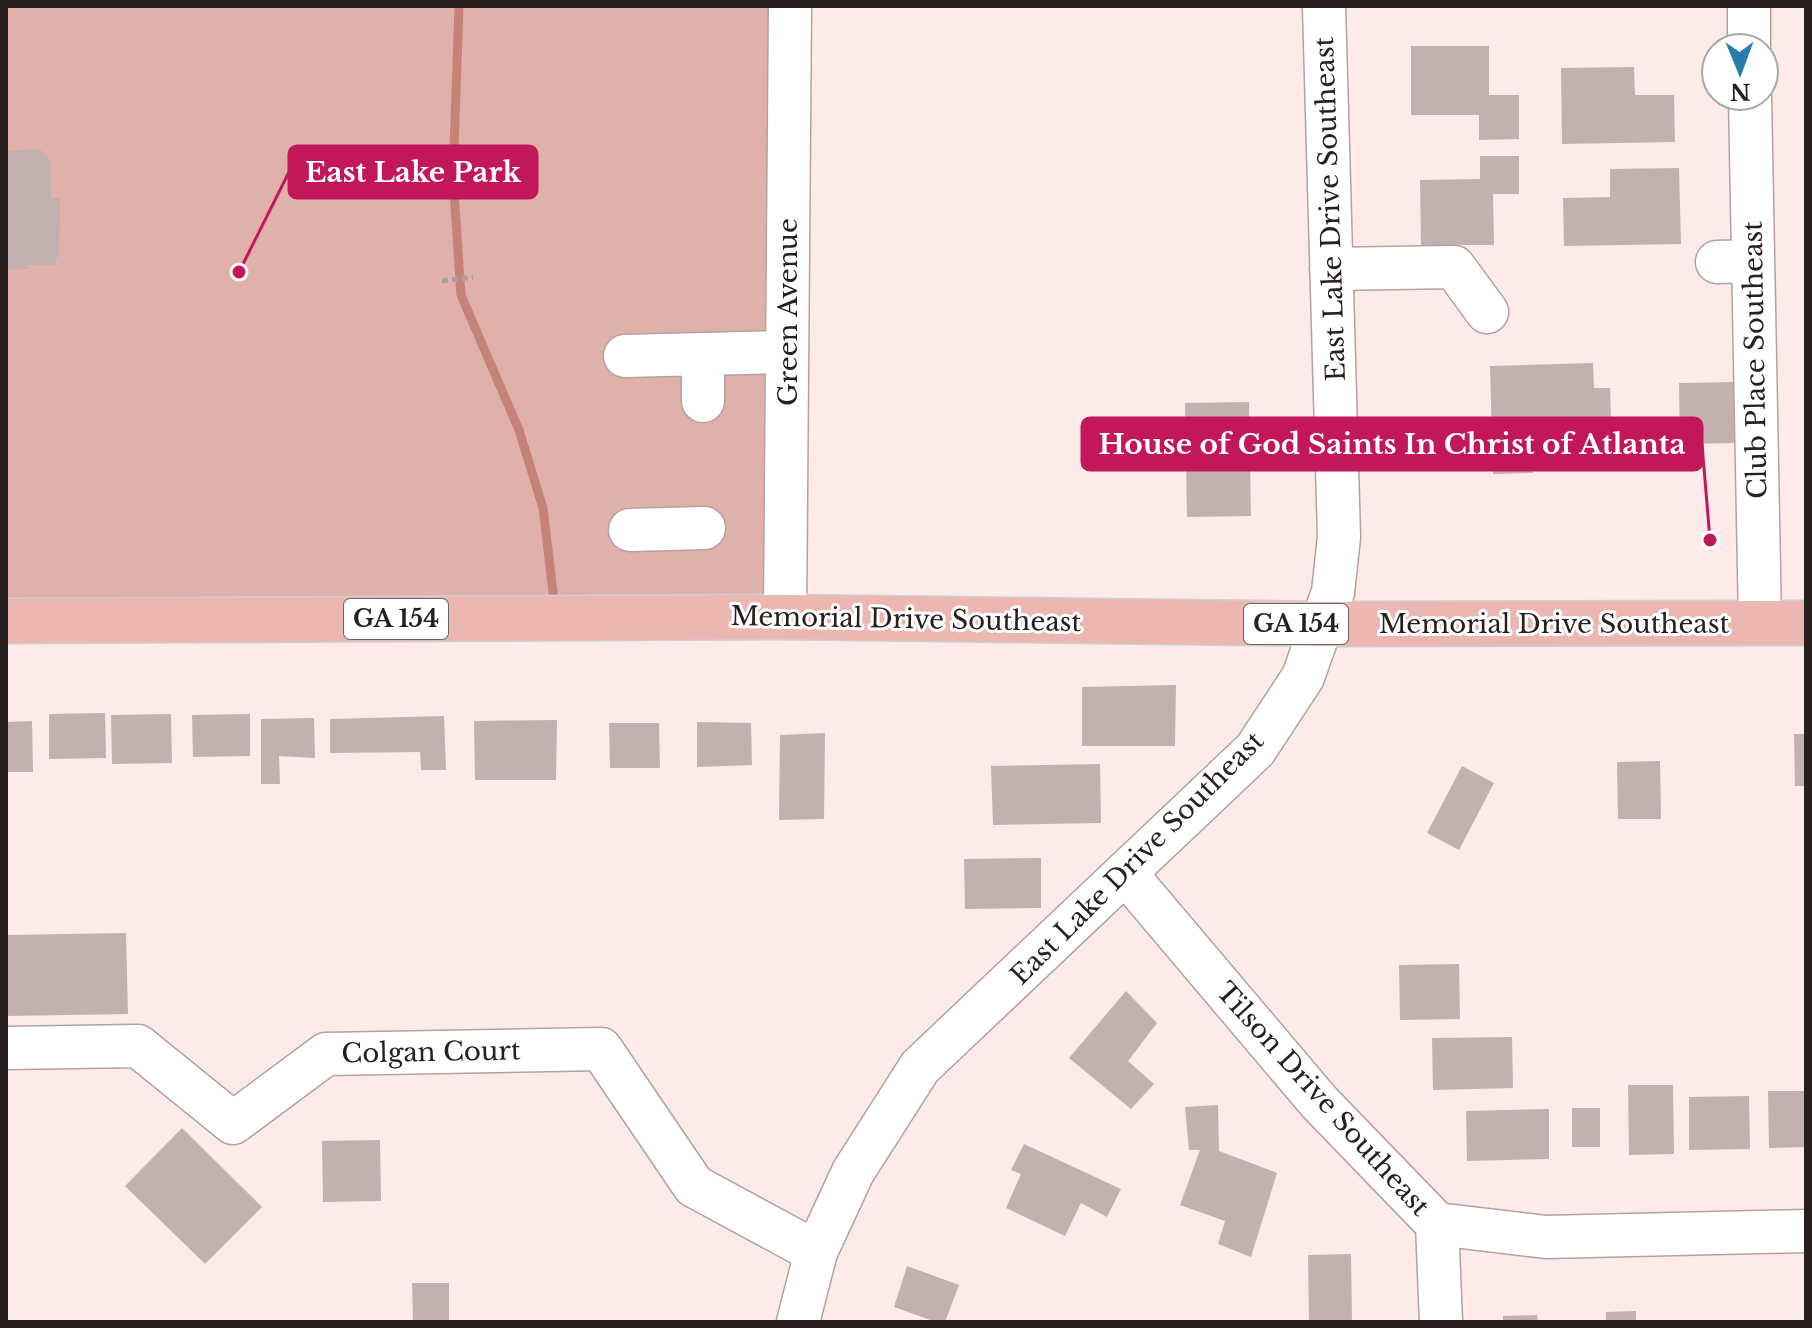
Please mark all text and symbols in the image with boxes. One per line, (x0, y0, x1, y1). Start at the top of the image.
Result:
north arrow (1700, 32, 1780, 112)
street label: East Lake Drive Southeast (1308, 36, 1352, 382)
text: N (1729, 78, 1751, 105)
callout: East Lake Park (289, 146, 537, 198)
text: East Lake Park (305, 155, 521, 190)
street label: Green Avenue (772, 218, 804, 406)
street label: Club Place Southeast (1737, 221, 1773, 499)
callout: House of God Saints In Christ of Atlanta (1082, 418, 1702, 470)
text: House of God Saints In Christ of Atlanta (1098, 427, 1686, 462)
road number: GA 154 (344, 599, 448, 639)
street label: Memorial Drive Southeast (730, 600, 1082, 638)
road number: GA 154 (1244, 604, 1348, 644)
street label: Memorial Drive Southeast (1379, 608, 1730, 640)
street label: East Lake Drive Southeast (1004, 725, 1270, 991)
street label: Tilson Drive Southeast (1210, 976, 1436, 1222)
street label: Colgan Court (341, 1034, 521, 1070)

